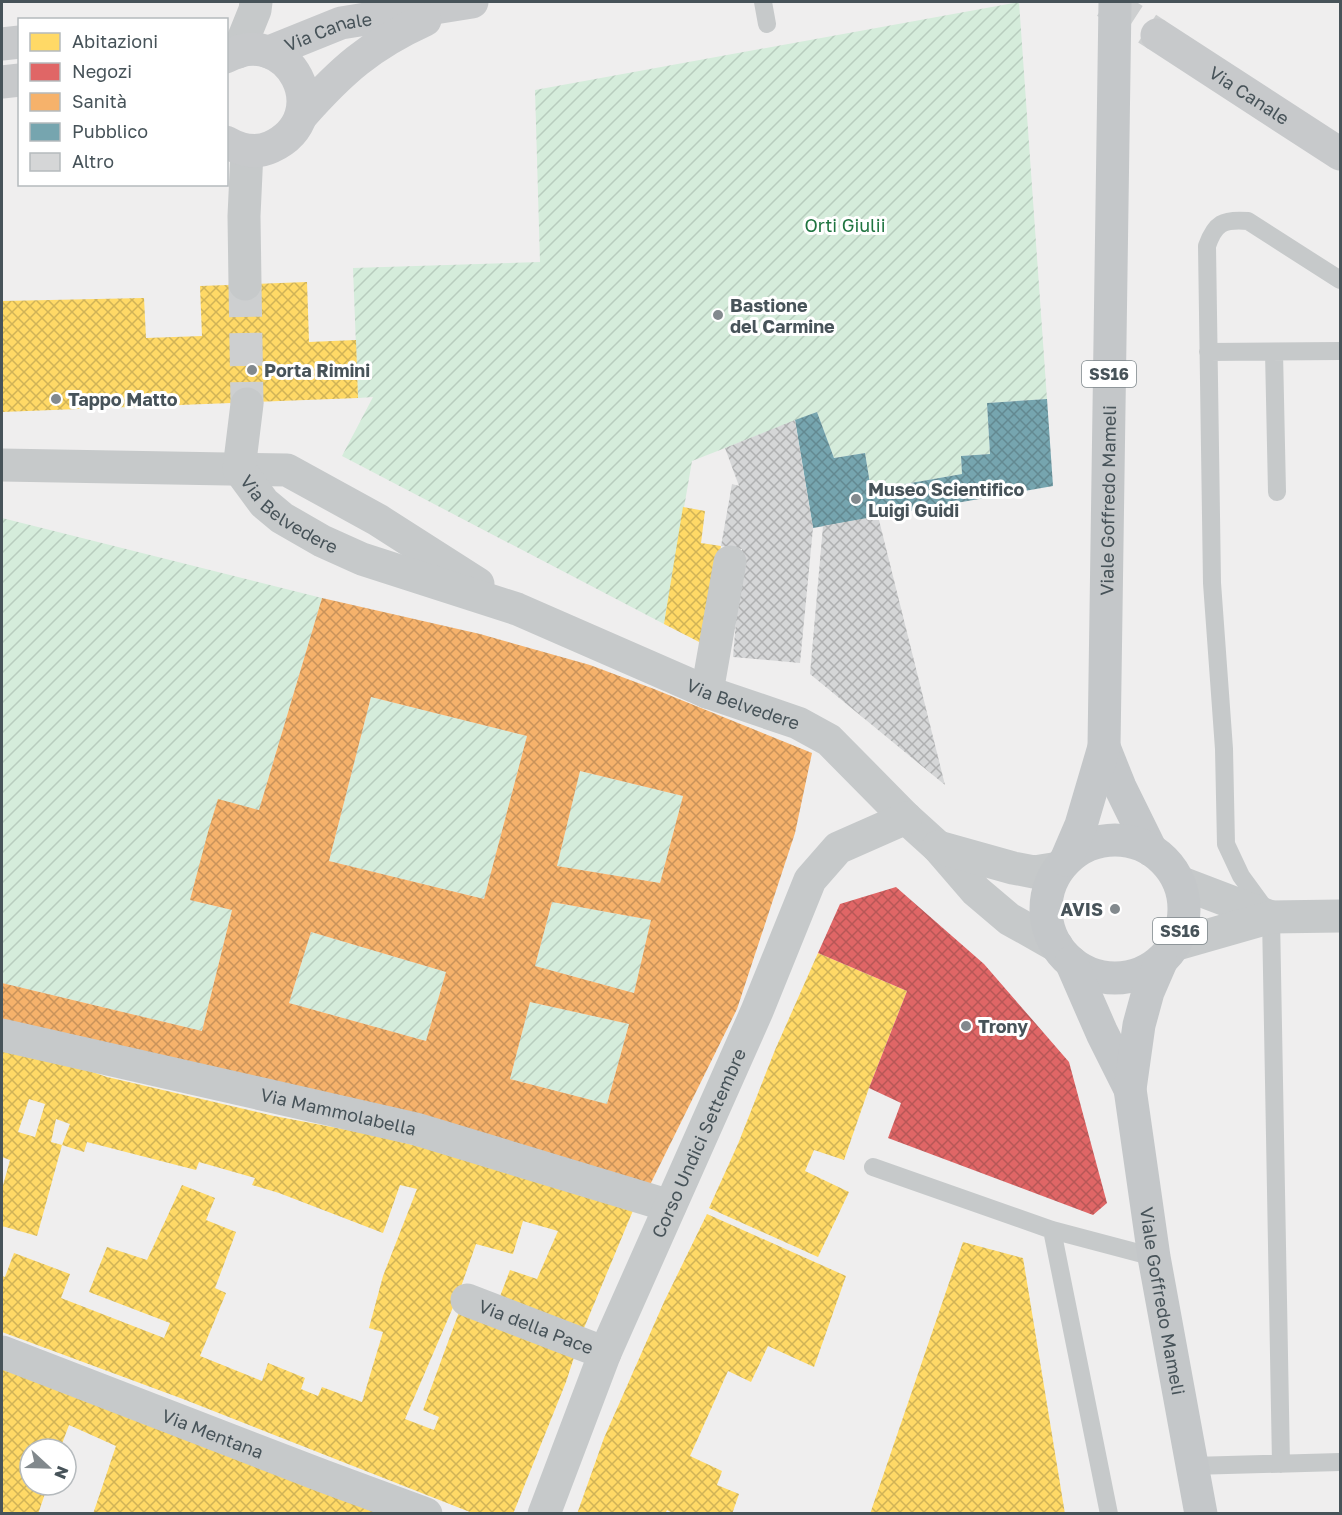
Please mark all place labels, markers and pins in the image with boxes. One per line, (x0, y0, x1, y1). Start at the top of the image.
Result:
place label: Bastione del Carmine (730, 294, 835, 337)
marker: Bastione del Carmine (711, 308, 725, 322)
place label: Porta Rimini (264, 359, 370, 381)
marker: Porta Rimini (245, 363, 259, 377)
place label: Tappo Matto (68, 388, 178, 410)
marker: Tappo Matto (49, 392, 63, 406)
place label: Museo Scientifico Luigi Guidi (868, 478, 1025, 521)
marker: Museo Scientifico Luigi Guidi (849, 492, 863, 506)
place label: AVIS (1061, 898, 1103, 920)
marker: AVIS (1108, 902, 1122, 916)
place label: Trony (978, 1015, 1028, 1037)
marker: Trony (959, 1019, 973, 1033)

